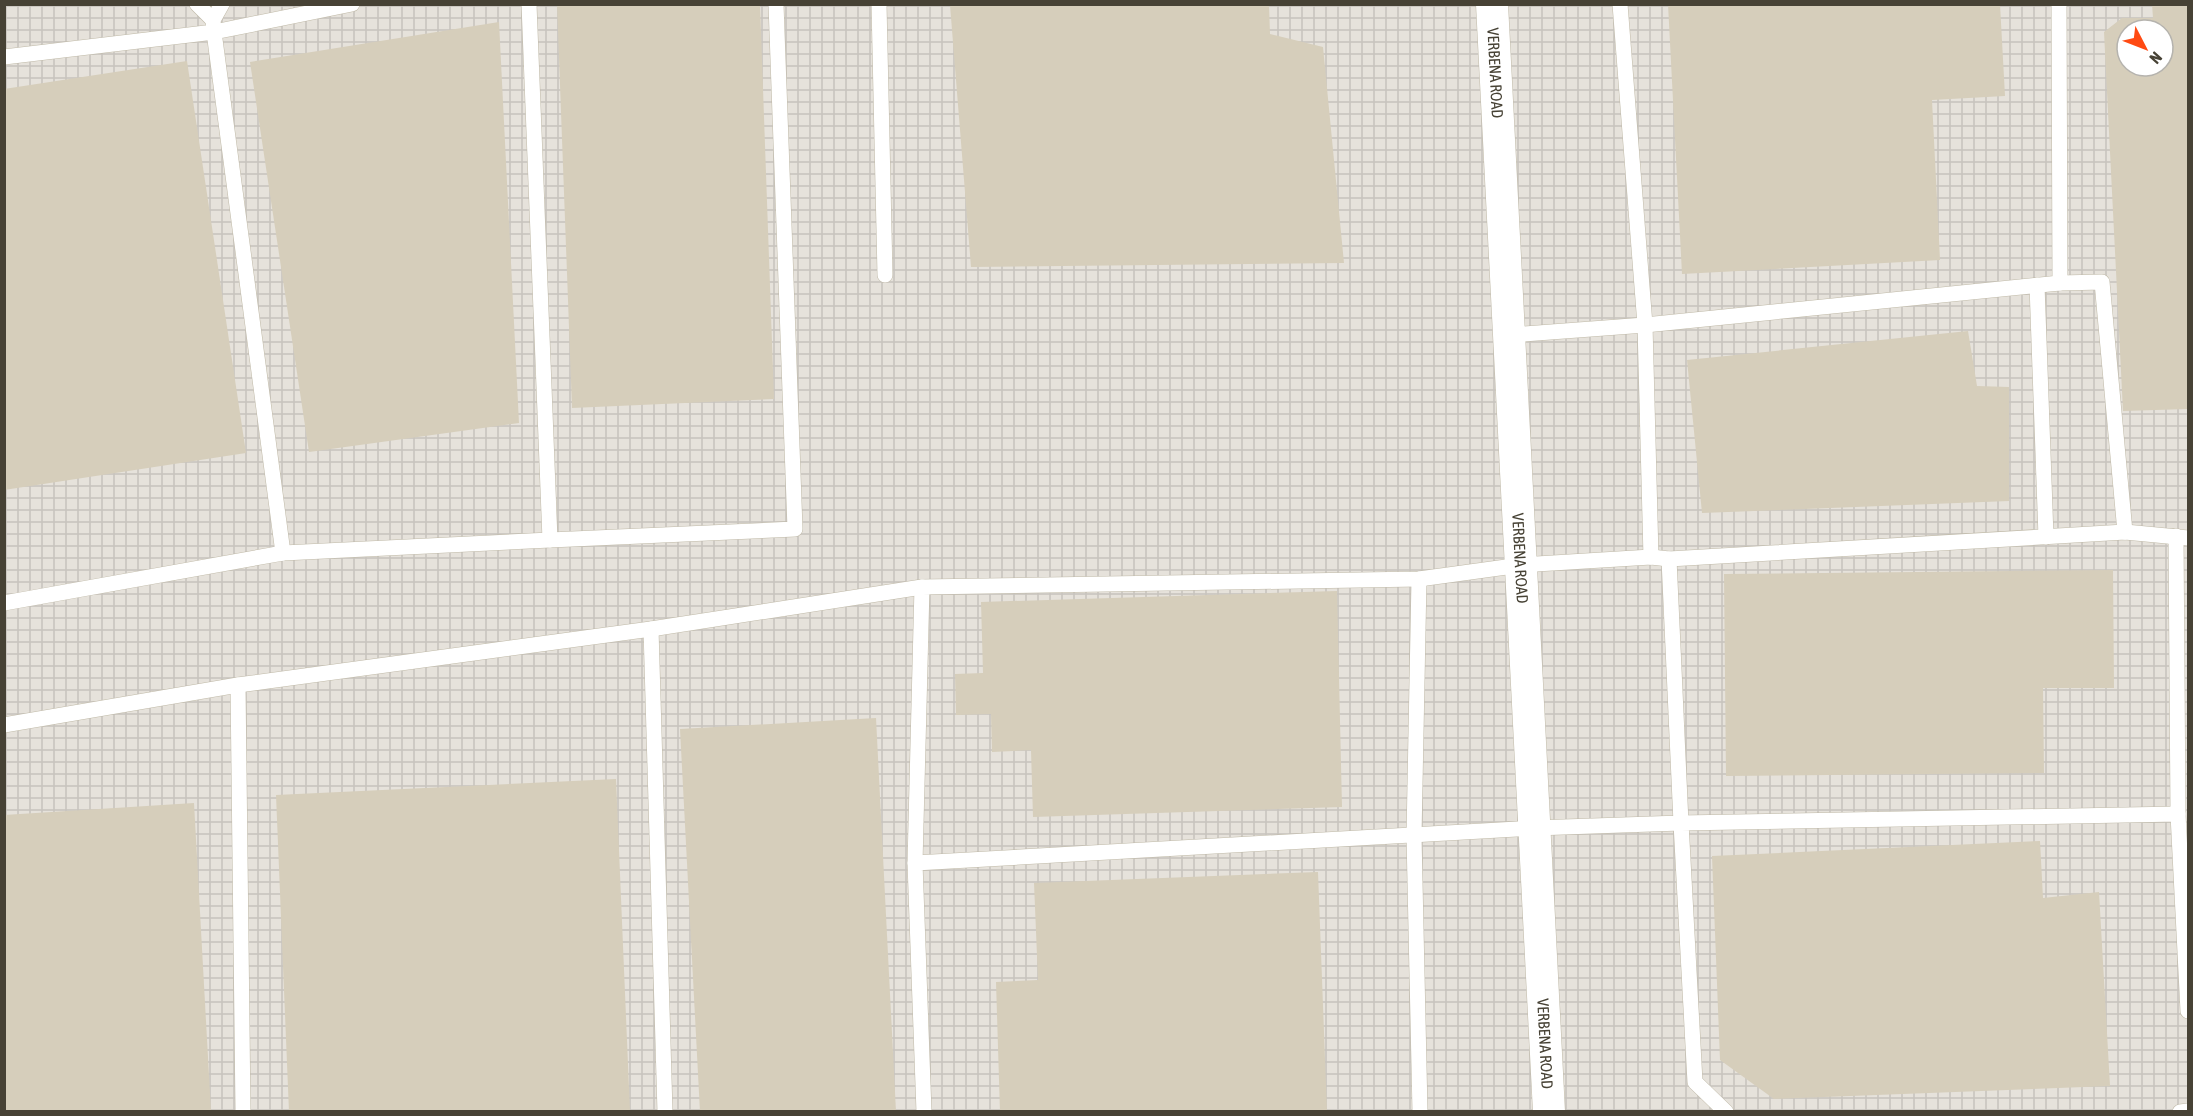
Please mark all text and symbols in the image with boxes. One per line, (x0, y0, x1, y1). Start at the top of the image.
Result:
north arrow (2115, 18, 2175, 78)
street label: VERBENA ROAD (1484, 27, 1507, 119)
text: N (2146, 49, 2166, 68)
street label: VERBENA ROAD (1509, 513, 1532, 604)
street label: VERBENA ROAD (1534, 998, 1557, 1089)

